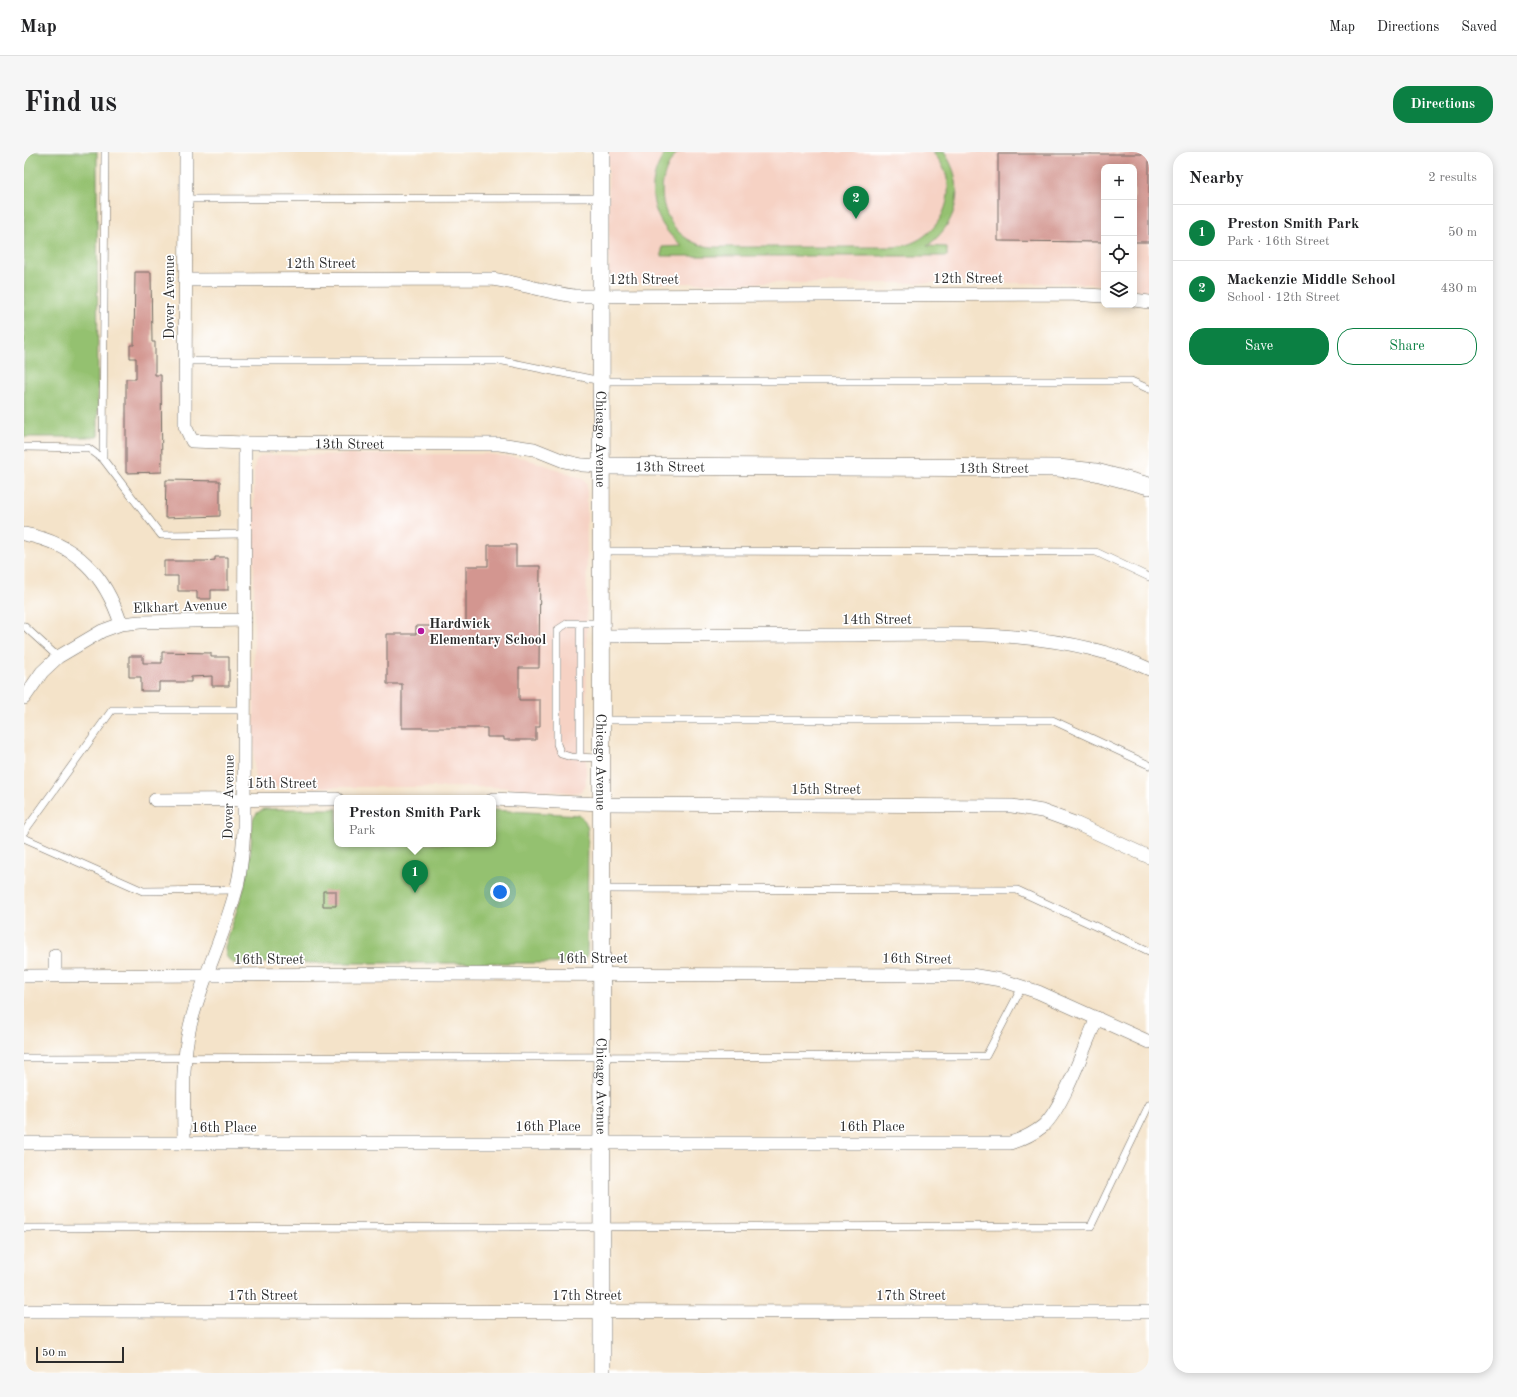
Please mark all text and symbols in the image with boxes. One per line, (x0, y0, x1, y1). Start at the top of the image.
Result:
text: Map (20, 18, 57, 37)
text: Map (1329, 20, 1355, 34)
text: Directions (1377, 20, 1439, 34)
text: Saved (1461, 20, 1497, 34)
button: Directions (1393, 86, 1493, 123)
text: Find us (24, 90, 117, 118)
map controls (1101, 164, 1137, 308)
button: + (1101, 164, 1137, 200)
text: Nearby (1189, 170, 1244, 187)
text: 2 results (1428, 171, 1477, 184)
pin: 2 (843, 186, 869, 219)
button: − (1101, 200, 1137, 236)
text: Preston Smith Park (1227, 217, 1359, 232)
text: 1 (1198, 226, 1206, 239)
text: 50 m (1448, 226, 1477, 239)
text: Park · 16th Street (1227, 235, 1330, 248)
button: locate (1101, 236, 1137, 272)
street label: Dover Avenue (163, 255, 177, 339)
street label: 12th Street (286, 257, 356, 271)
street label: 12th Street (933, 272, 1003, 286)
button: layers (1101, 272, 1137, 308)
street label: 12th Street (609, 273, 679, 287)
text: Mackenzie Middle School (1227, 273, 1396, 288)
text: 2 (1198, 282, 1206, 295)
text: 430 m (1440, 282, 1477, 295)
text: School · 12th Street (1227, 291, 1340, 304)
button: Save (1189, 328, 1329, 365)
button: Share (1337, 328, 1477, 365)
street label: Chicago Avenue (593, 391, 607, 487)
street label: 13th Street (314, 437, 384, 452)
street label: 13th Street (635, 460, 705, 474)
street label: 13th Street (959, 462, 1029, 476)
street label: Elkhart Avenue (133, 598, 227, 616)
street label: 14th Street (842, 613, 912, 627)
place label: Hardwick Elementary School (429, 617, 546, 647)
marker: Hardwick Elementary School (416, 626, 426, 636)
street label: Chicago Avenue (593, 714, 608, 810)
street label: Dover Avenue (221, 755, 237, 839)
street label: 15th Street (247, 777, 317, 791)
street label: 15th Street (791, 783, 861, 797)
popup (334, 795, 496, 847)
text: Preston Smith Park (349, 806, 481, 821)
text: Park (349, 824, 376, 837)
pin: 1 (402, 860, 428, 893)
your location (490, 882, 510, 902)
street label: 16th Street (882, 951, 952, 967)
street label: 16th Street (558, 952, 628, 966)
street label: 16th Street (234, 953, 304, 967)
street label: Chicago Avenue (594, 1038, 608, 1134)
street label: 16th Place (515, 1120, 581, 1134)
street label: 16th Place (839, 1120, 905, 1134)
street label: 16th Place (191, 1121, 257, 1135)
street label: 17th Street (228, 1289, 298, 1303)
street label: 17th Street (552, 1289, 622, 1303)
street label: 17th Street (876, 1289, 946, 1303)
scale bar (36, 1345, 124, 1364)
text: 50 m (42, 1348, 67, 1359)

